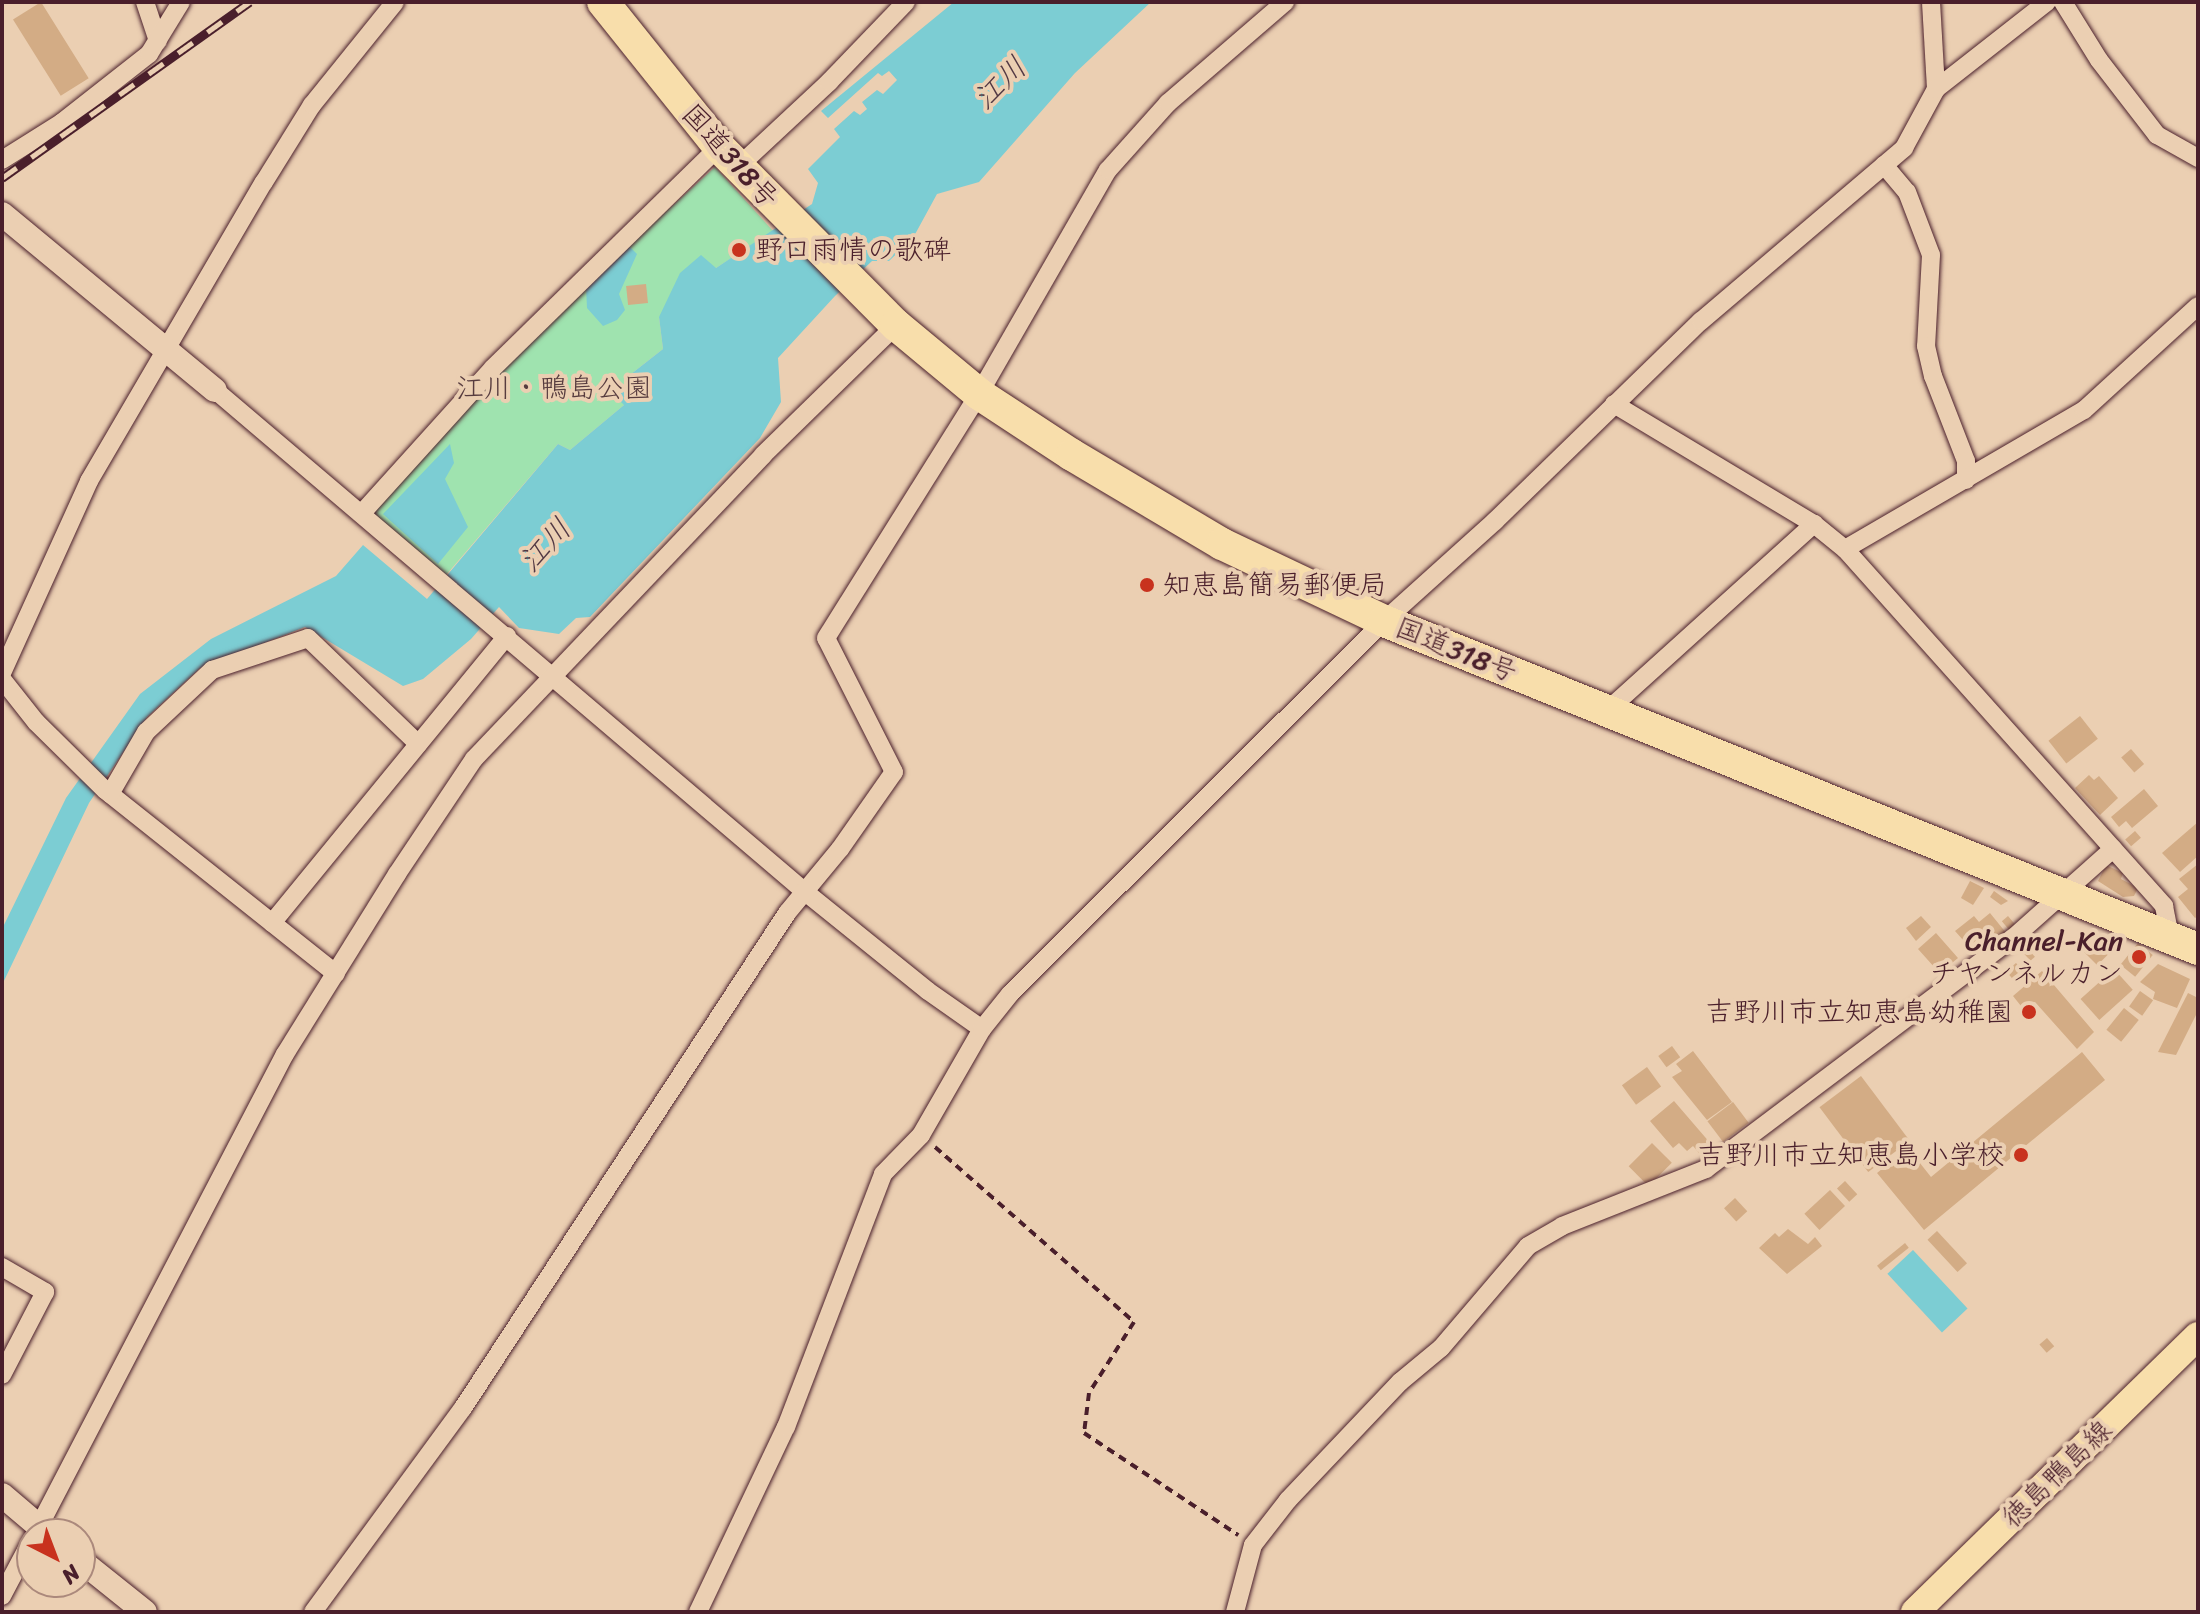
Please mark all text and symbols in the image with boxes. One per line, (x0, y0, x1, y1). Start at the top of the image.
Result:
water label: 江川 (966, 49, 1034, 117)
street label: 国道318号 (675, 97, 785, 215)
place label: 野口雨情の歌碑 (755, 233, 951, 267)
marker: 野口雨情の歌碑 (730, 241, 748, 259)
park label: 江川・鴨島公園 (456, 371, 652, 405)
water label: 江川 (511, 511, 579, 579)
place label: 知恵島簡易郵便局 (1163, 568, 1387, 602)
marker: 知恵島簡易郵便局 (1138, 576, 1156, 594)
street label: 国道318号 (1390, 610, 1522, 690)
place label: Channel-Kan チヤンネルカン (1927, 924, 2123, 990)
marker: Channel-Kan チヤンネルカン (2130, 948, 2148, 966)
place label: 吉野川市立知恵島幼稚園 (1705, 995, 2013, 1029)
marker: 吉野川市立知恵島幼稚園 (2020, 1003, 2038, 1021)
place label: 吉野川市立知恵島小学校 (1697, 1138, 2005, 1172)
marker: 吉野川市立知恵島小学校 (2012, 1146, 2030, 1164)
street label: 徳島鴨島線 (1995, 1413, 2119, 1535)
north arrow (16, 1518, 96, 1598)
text: N (52, 1555, 90, 1594)

